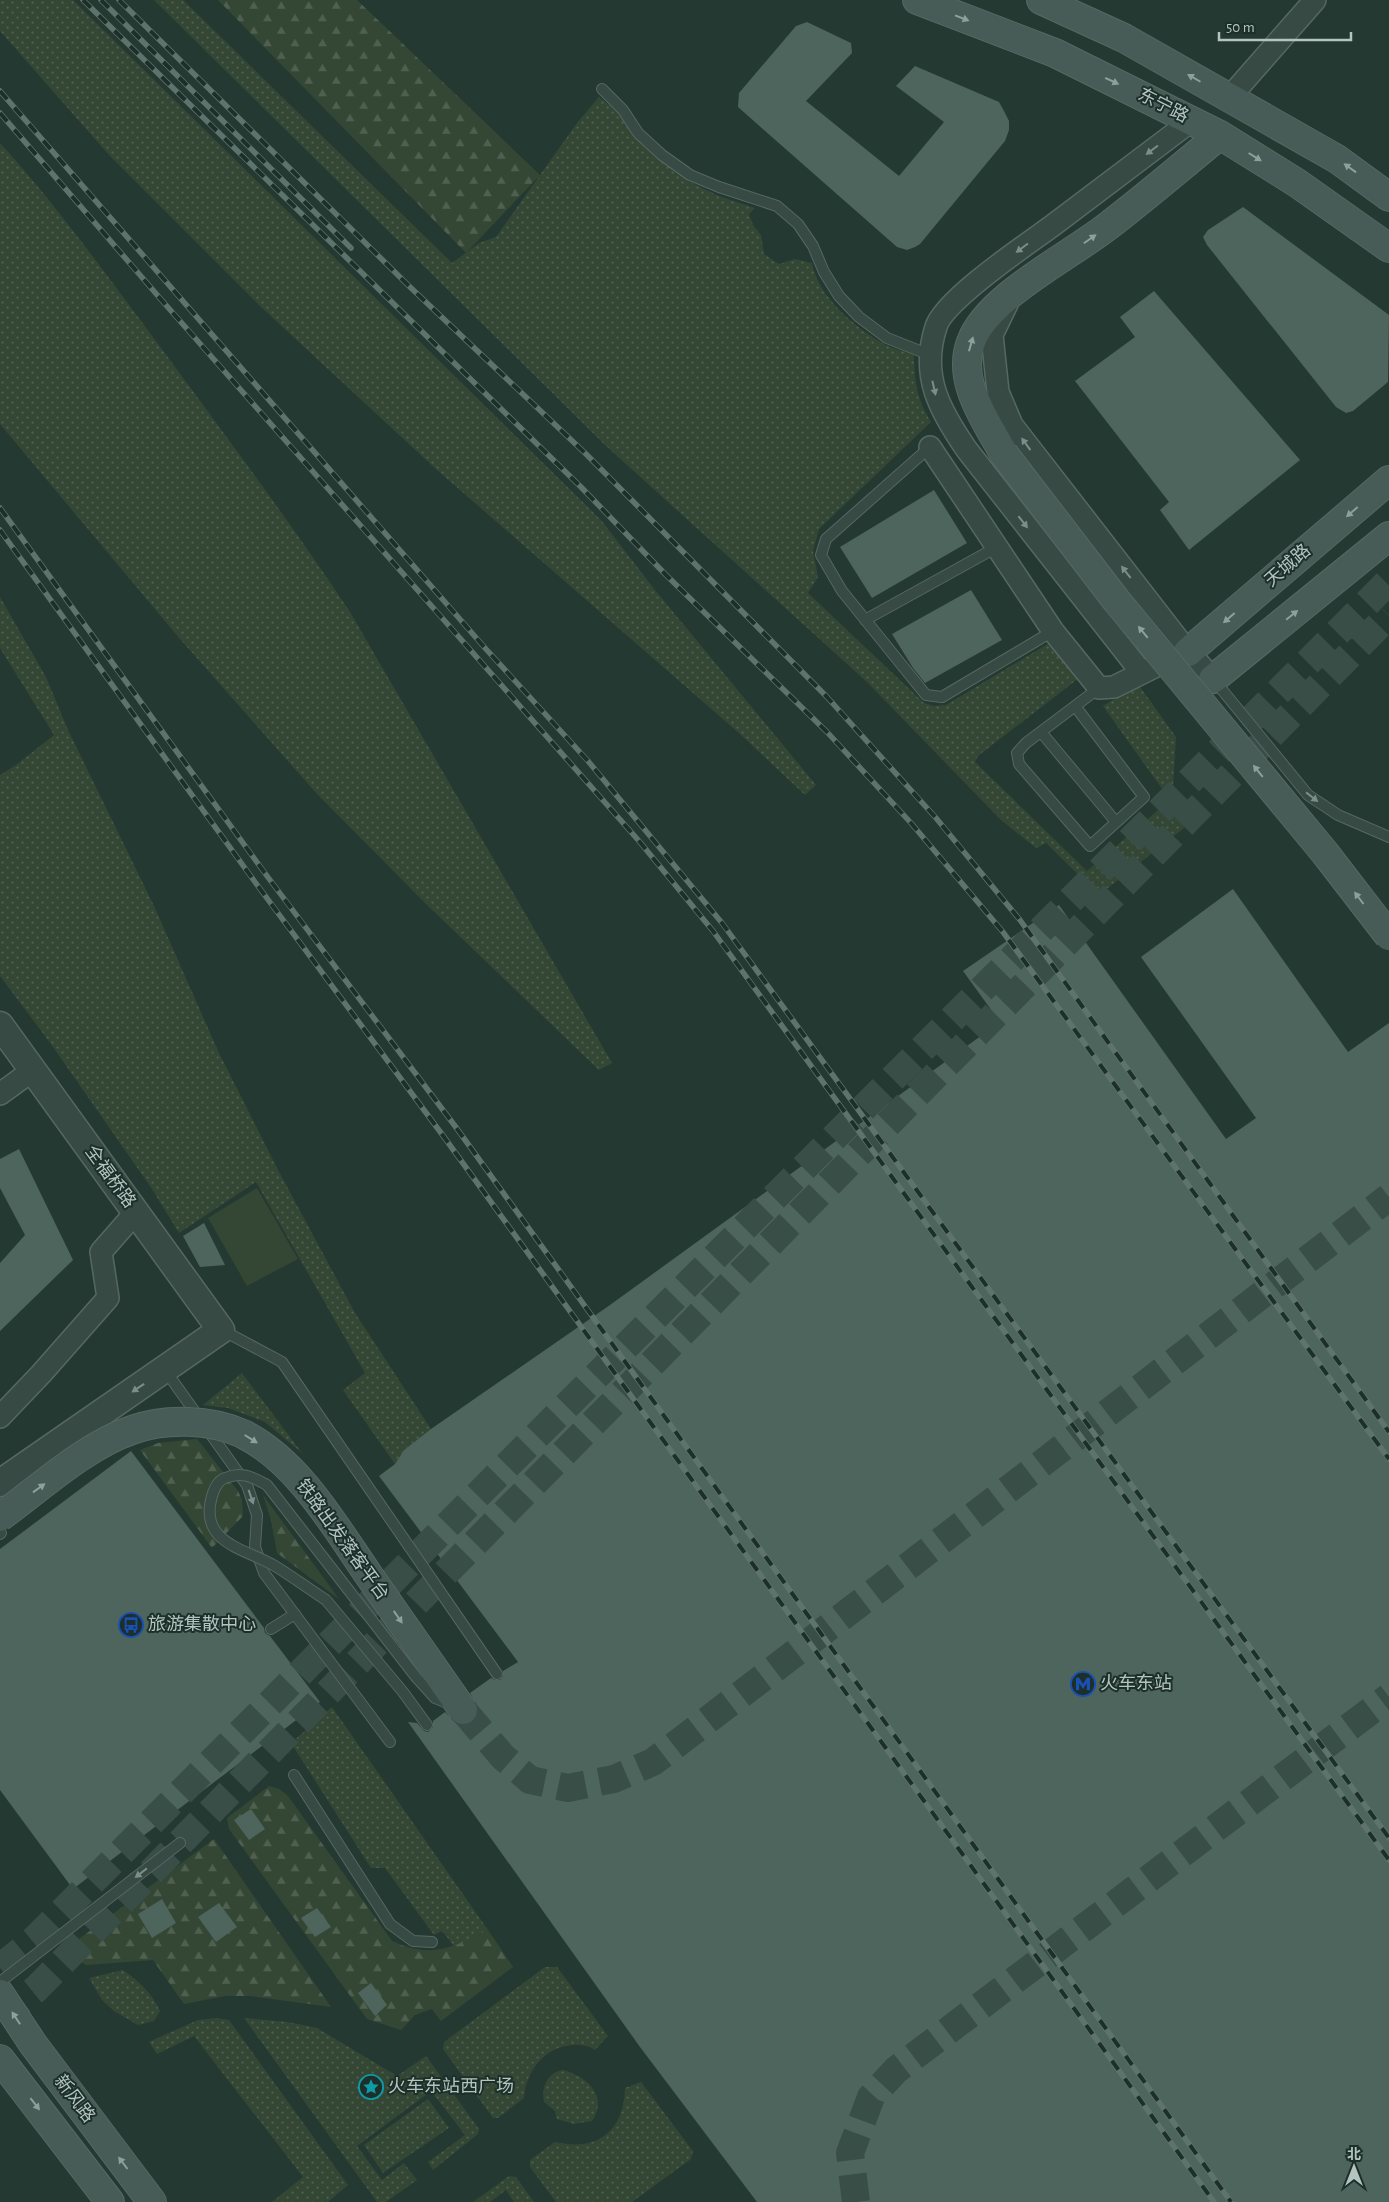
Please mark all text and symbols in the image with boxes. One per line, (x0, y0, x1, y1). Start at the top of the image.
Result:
scale bar (1219, 10, 1352, 42)
one-way arrow (955, 14, 970, 22)
text: 50 m (1226, 20, 1255, 35)
one-way arrow (1187, 74, 1201, 82)
one-way arrow (1105, 77, 1119, 85)
street label: 东宁路 (1135, 84, 1192, 126)
one-way arrow (1145, 145, 1159, 155)
one-way arrow (1249, 153, 1262, 162)
one-way arrow (1343, 163, 1357, 173)
one-way arrow (1084, 234, 1097, 244)
one-way arrow (1015, 243, 1029, 253)
one-way arrow (968, 337, 976, 352)
one-way arrow (930, 380, 938, 395)
one-way arrow (1021, 437, 1031, 451)
one-way arrow (1346, 506, 1358, 517)
one-way arrow (1018, 515, 1029, 528)
street label: 天城路 (1260, 540, 1314, 591)
one-way arrow (1120, 566, 1131, 579)
one-way arrow (1285, 610, 1298, 621)
one-way arrow (1222, 612, 1235, 623)
one-way arrow (1138, 626, 1149, 639)
one-way arrow (1252, 765, 1263, 778)
one-way arrow (1305, 792, 1319, 802)
one-way arrow (1354, 892, 1365, 905)
street label: 全福桥路 (82, 1141, 140, 1211)
one-way arrow (131, 1383, 145, 1393)
one-way arrow (244, 1435, 257, 1444)
street label: 铁路出发落客平台 (292, 1475, 393, 1604)
one-way arrow (32, 1483, 46, 1493)
one-way arrow (247, 1490, 255, 1505)
one-way arrow (393, 1610, 403, 1624)
bus stop icon: 旅游集散中心 (118, 1612, 144, 1638)
place label: 旅游集散中心 (148, 1614, 256, 1634)
metro station icon: 火车东站 (1070, 1671, 1096, 1697)
place label: 火车东站 (1100, 1673, 1172, 1693)
one-way arrow (134, 1868, 148, 1878)
one-way arrow (11, 2011, 21, 2025)
street label: 新风路 (51, 2071, 99, 2126)
place icon: 火车东站西广场 (358, 2074, 384, 2100)
place label: 火车东站西广场 (388, 2076, 514, 2096)
one-way arrow (29, 2097, 40, 2110)
north arrow (1329, 2142, 1379, 2192)
text: 北 (1347, 2147, 1361, 2162)
one-way arrow (117, 2157, 128, 2170)

